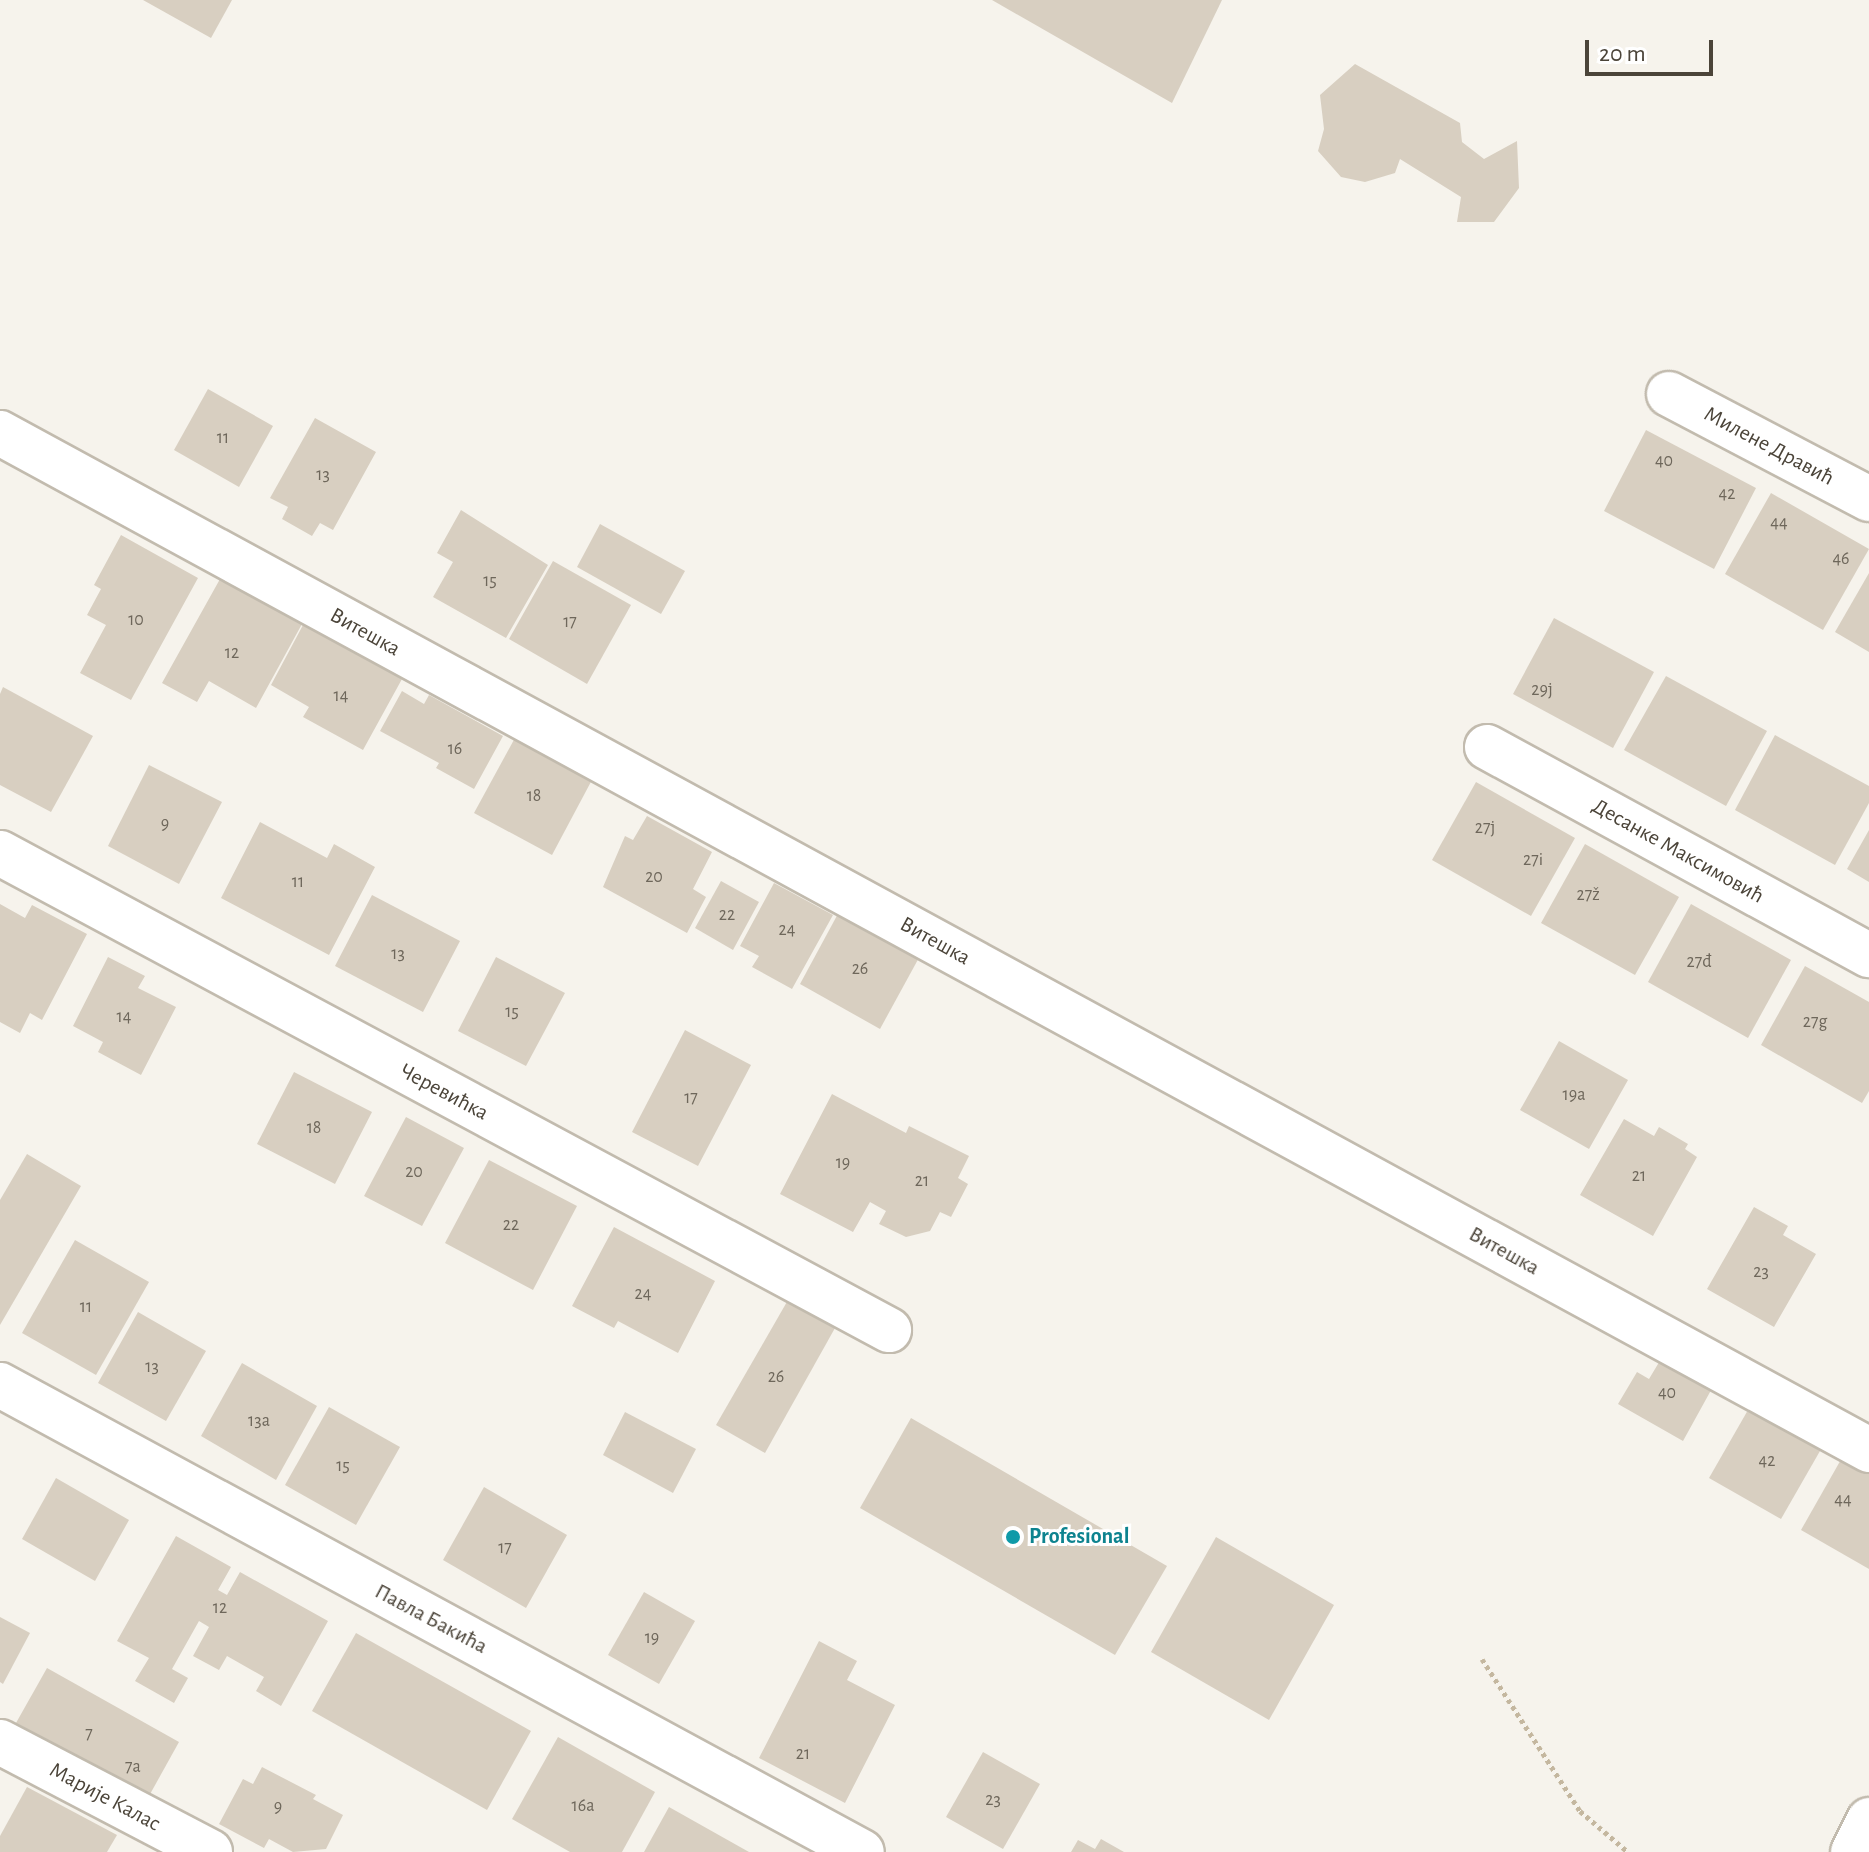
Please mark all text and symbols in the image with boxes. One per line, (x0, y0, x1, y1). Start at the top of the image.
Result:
scale bar (1589, 24, 1717, 74)
text: 20 m (1599, 42, 1646, 66)
street label: Милене Дравић (1699, 401, 1839, 491)
house number: 11 (217, 427, 229, 449)
house number: 40 (1655, 450, 1673, 472)
house number: 13 (316, 464, 330, 486)
house number: 42 (1719, 483, 1735, 505)
house number: 44 (1770, 512, 1788, 534)
house number: 46 (1832, 548, 1850, 570)
house number: 15 (483, 570, 497, 592)
street label: Витешка (325, 602, 405, 662)
house number: 10 (128, 609, 144, 631)
house number: 17 (563, 611, 577, 633)
house number: 12 (225, 642, 239, 664)
house number: 29j (1531, 679, 1553, 701)
house number: 14 (334, 685, 348, 707)
house number: 16 (448, 738, 462, 760)
house number: 18 (527, 785, 541, 807)
street label: Десанке Максимовић (1587, 793, 1769, 909)
house number: 9 (161, 813, 169, 835)
house number: 27j (1475, 817, 1495, 839)
house number: 27i (1523, 849, 1543, 871)
house number: 20 (645, 866, 663, 888)
house number: 11 (292, 871, 304, 893)
house number: 27ž (1576, 884, 1600, 906)
house number: 22 (719, 904, 735, 926)
street label: Витешка (895, 911, 975, 971)
house number: 24 (779, 919, 795, 941)
house number: 13 (391, 943, 405, 965)
house number: 27đ (1686, 951, 1712, 973)
house number: 26 (852, 958, 868, 980)
house number: 15 (505, 1001, 519, 1023)
house number: 14 (117, 1006, 131, 1028)
house number: 27g (1803, 1011, 1827, 1033)
street label: Черевићка (395, 1058, 493, 1126)
house number: 19a (1563, 1084, 1585, 1106)
house number: 17 (684, 1087, 698, 1109)
house number: 18 (307, 1117, 321, 1139)
house number: 19 (836, 1152, 850, 1174)
house number: 20 (405, 1161, 423, 1183)
house number: 21 (1632, 1165, 1646, 1187)
house number: 21 (915, 1170, 929, 1192)
house number: 22 (503, 1214, 519, 1236)
street label: Витешка (1464, 1221, 1544, 1281)
house number: 23 (1753, 1261, 1769, 1283)
house number: 24 (635, 1283, 651, 1305)
house number: 11 (80, 1296, 92, 1318)
house number: 13 (145, 1356, 159, 1378)
house number: 26 (768, 1366, 784, 1388)
house number: 40 (1658, 1382, 1676, 1404)
house number: 13a (248, 1410, 270, 1432)
house number: 42 (1759, 1450, 1775, 1472)
house number: 15 (336, 1455, 350, 1477)
house number: 44 (1834, 1489, 1852, 1511)
place label: Profesional (1029, 1524, 1129, 1550)
marker: Profesional (1004, 1528, 1022, 1546)
house number: 17 (498, 1537, 512, 1559)
street label: Павла Бакића (370, 1578, 492, 1660)
house number: 12 (213, 1597, 227, 1619)
house number: 19 (645, 1627, 659, 1649)
house number: 7 (85, 1723, 93, 1745)
house number: 21 (796, 1743, 810, 1765)
house number: 7a (125, 1756, 141, 1778)
street label: Марије Калас (45, 1757, 165, 1837)
house number: 23 (985, 1789, 1001, 1811)
house number: 16a (572, 1795, 594, 1817)
house number: 9 (274, 1796, 282, 1818)

